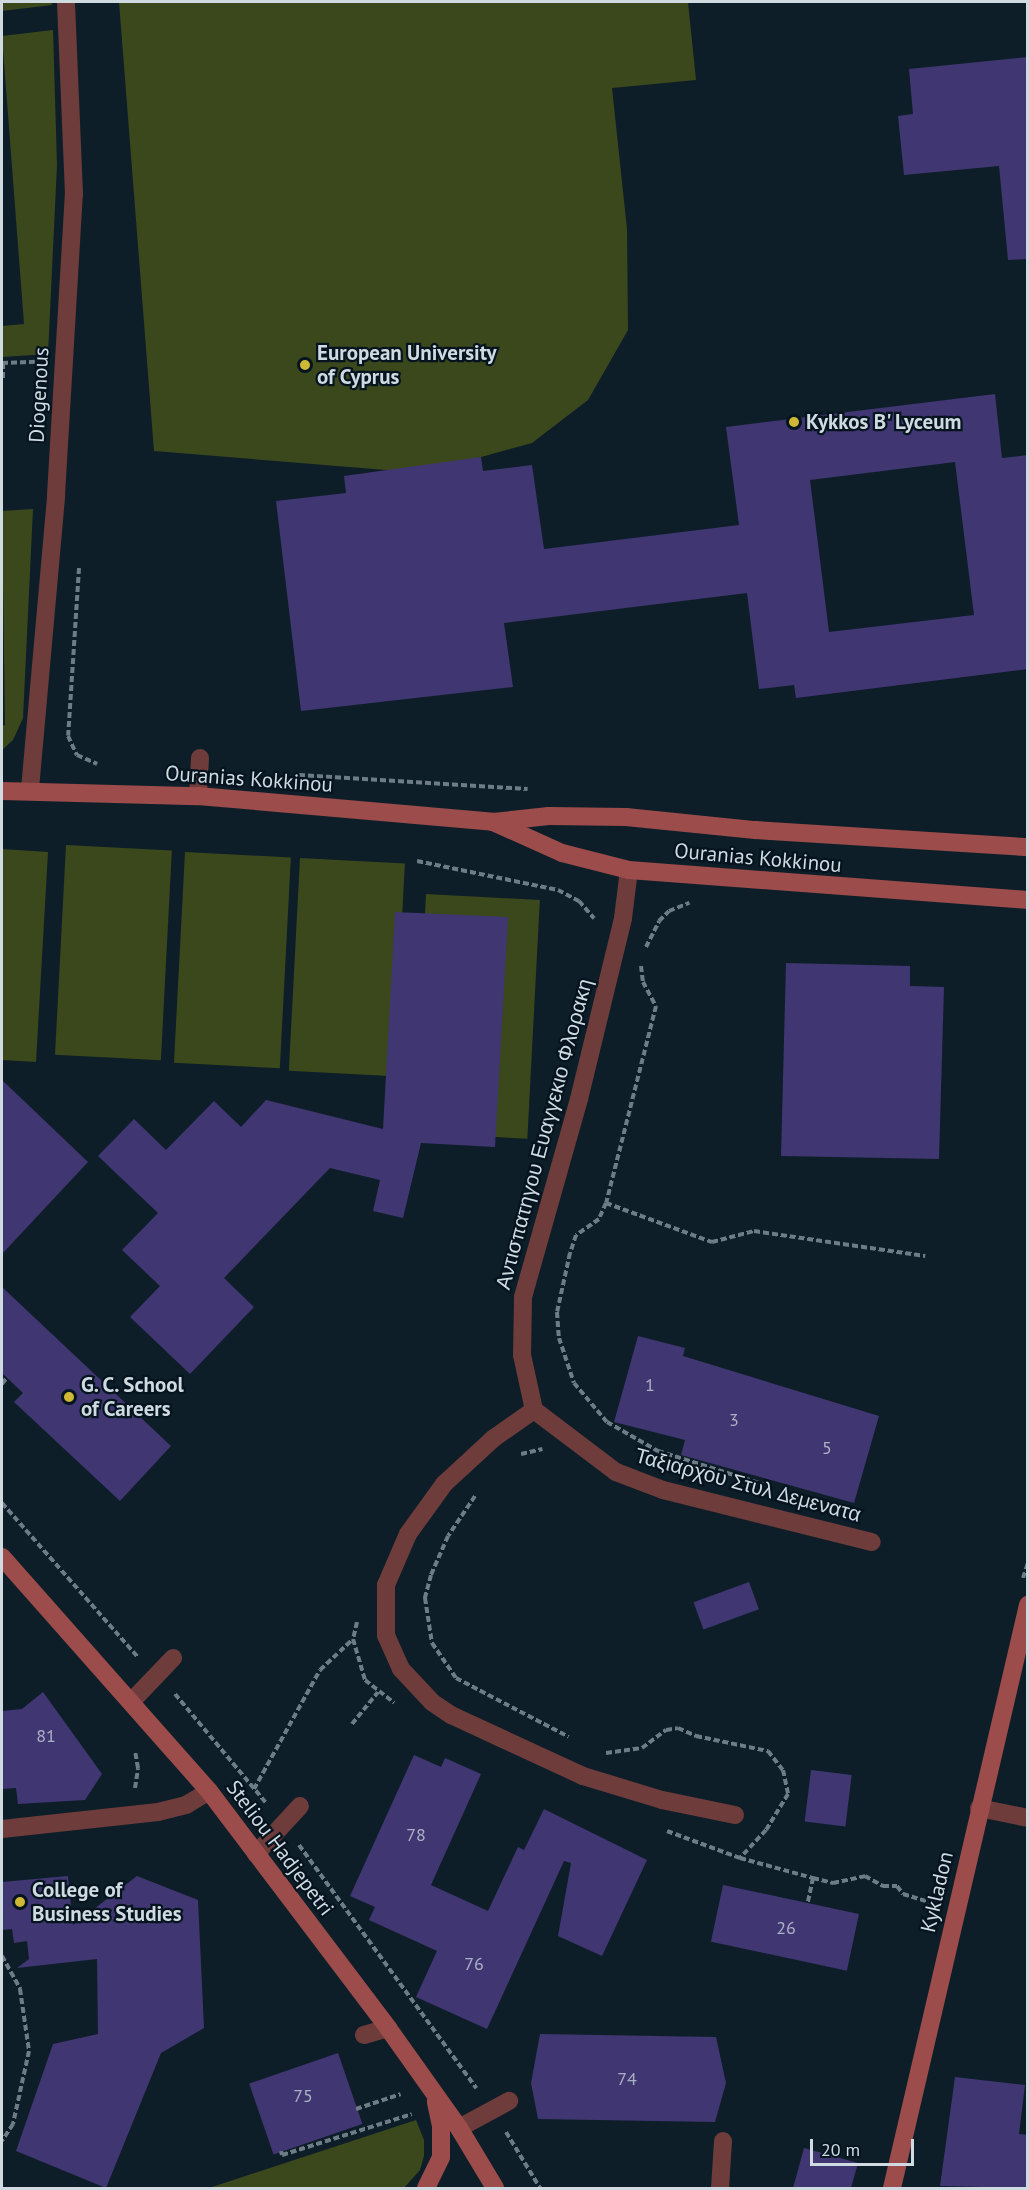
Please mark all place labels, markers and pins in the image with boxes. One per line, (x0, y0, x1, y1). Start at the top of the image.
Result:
place label: European University of Cyprus (317, 340, 497, 390)
marker: European University of Cyprus (298, 358, 312, 372)
place label: Kykkos B' Lyceum (806, 409, 963, 435)
marker: Kykkos B' Lyceum (787, 415, 801, 429)
place label: G. C. School of Careers (81, 1372, 187, 1422)
marker: G. C. School of Careers (62, 1390, 76, 1404)
place label: College of Business Studies (32, 1877, 182, 1927)
marker: College of Business Studies (13, 1895, 27, 1909)

